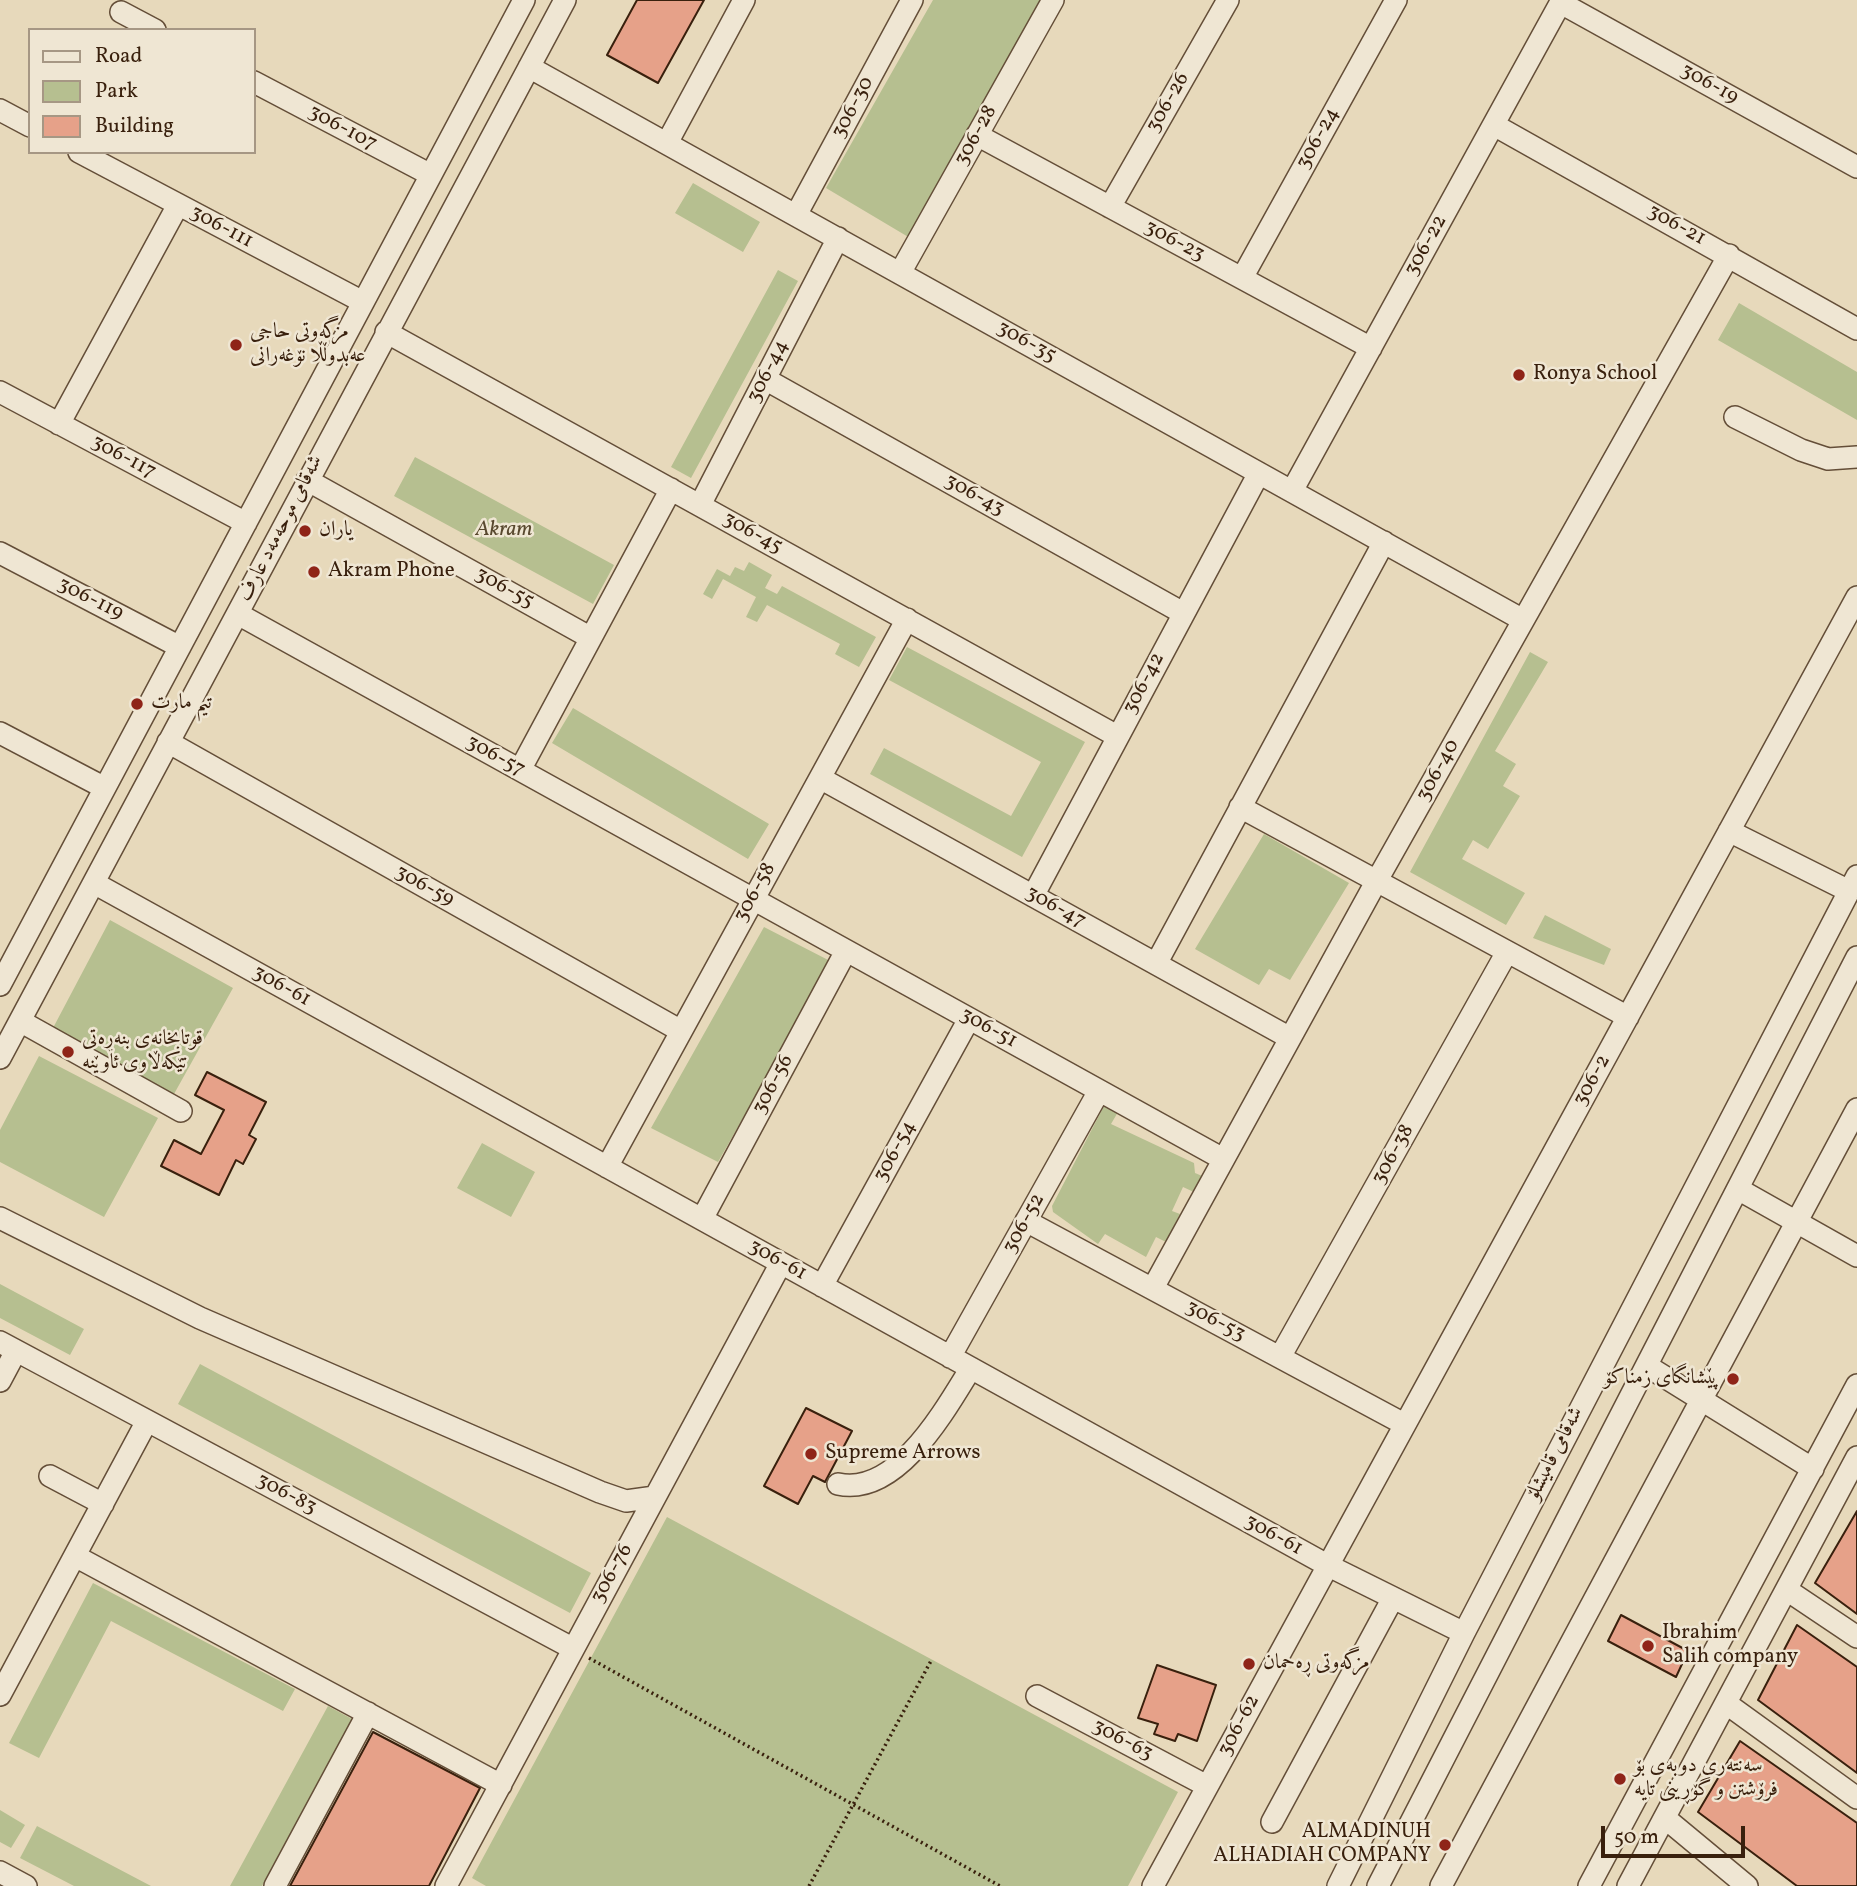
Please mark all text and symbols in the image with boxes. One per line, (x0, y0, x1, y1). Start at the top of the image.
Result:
legend (28, 28, 256, 154)
text: Road (95, 42, 142, 71)
street label: 306-19 (1676, 59, 1742, 111)
street label: 306-26 (1142, 68, 1196, 138)
street label: 306-30 (827, 73, 881, 143)
text: Park (95, 77, 138, 106)
street label: 306-107 (303, 100, 381, 158)
street label: 306-28 (950, 101, 1004, 171)
street label: 306-24 (1292, 104, 1346, 174)
text: Building (95, 112, 174, 141)
street label: 306-21 (1642, 200, 1710, 252)
street label: 306-111 (185, 201, 257, 255)
street label: 306-22 (1400, 211, 1454, 281)
street label: 306-23 (1140, 216, 1208, 268)
street label: 306-35 (992, 316, 1060, 370)
place label: مزگەوتی حاجی عەبدوڵڵا نۆغەرانی (250, 320, 365, 370)
street label: 306-44 (742, 336, 796, 408)
marker: مزگەوتی حاجی عەبدوڵڵا نۆغەرانی (228, 337, 244, 353)
place label: Ronya School (1533, 362, 1657, 388)
marker: Ronya School (1511, 367, 1527, 383)
street label: 306-117 (86, 430, 160, 486)
street label: شەقامی موحەمەد عارف (234, 452, 330, 606)
street label: 306-43 (940, 469, 1008, 523)
street label: 306-45 (718, 507, 786, 561)
place label: یاران (319, 518, 353, 544)
park label: Akram (475, 518, 533, 544)
marker: یاران (297, 523, 313, 539)
place label: Akram Phone (328, 559, 455, 585)
street label: 306-55 (470, 563, 538, 615)
marker: Akram Phone (306, 564, 322, 580)
street label: 306-119 (53, 573, 127, 627)
street label: 306-42 (1118, 649, 1172, 719)
place label: تيم مارت (151, 691, 212, 717)
marker: تيم مارت (129, 696, 145, 712)
street label: 306-57 (461, 731, 529, 783)
street label: 306-40 (1412, 736, 1466, 806)
street label: 306-58 (729, 859, 783, 927)
street label: 306-59 (390, 860, 458, 914)
street label: 306-47 (1020, 881, 1090, 935)
street label: 306-61 (247, 961, 315, 1013)
street label: 306-51 (955, 1003, 1021, 1055)
place label: قوتابخانەی بنەڕەتی تێکەڵاوی ئاوێنە (82, 1027, 203, 1077)
marker: قوتابخانەی بنەڕەتی تێکەڵاوی ئاوێنە (60, 1044, 76, 1060)
street label: 306-56 (748, 1051, 800, 1119)
street label: 306-2 (1569, 1051, 1617, 1111)
street label: 306-54 (869, 1117, 923, 1187)
street label: 306-38 (1367, 1121, 1421, 1189)
street label: 306-52 (998, 1190, 1052, 1258)
street label: 306-61 (743, 1235, 811, 1287)
street label: 306-53 (1181, 1296, 1249, 1348)
place label: پێشانگای زمناكۆ (1604, 1366, 1719, 1392)
marker: پێشانگای زمناكۆ (1725, 1371, 1741, 1387)
street label: شەقامی قامیشلۆ (1522, 1403, 1590, 1505)
place label: Supreme Arrows (825, 1441, 981, 1467)
marker: Supreme Arrows (803, 1446, 819, 1462)
street label: 306-83 (252, 1469, 320, 1521)
street label: 306-61 (1239, 1510, 1307, 1562)
street label: 306-76 (586, 1540, 640, 1608)
place label: Ibrahim Salih company (1662, 1621, 1798, 1671)
marker: Ibrahim Salih company (1640, 1638, 1656, 1654)
place label: مزگەوتی ڕەحمان (1263, 1651, 1369, 1677)
marker: مزگەوتی ڕەحمان (1241, 1656, 1257, 1672)
street label: 306-62 (1213, 1691, 1267, 1761)
street label: 306-63 (1087, 1715, 1157, 1767)
place label: سەنتەری دوبەی بۆ فرۆشتن و گۆڕینی تایە (1634, 1754, 1778, 1804)
marker: سەنتەری دوبەی بۆ فرۆشتن و گۆڕینی تایە (1612, 1771, 1628, 1787)
scale bar (1605, 1812, 1748, 1856)
place label: ALMADINUH ALHADIAH COMPANY (1213, 1820, 1431, 1870)
text: 50 m (1614, 1823, 1659, 1852)
marker: ALMADINUH ALHADIAH COMPANY (1437, 1837, 1453, 1853)

